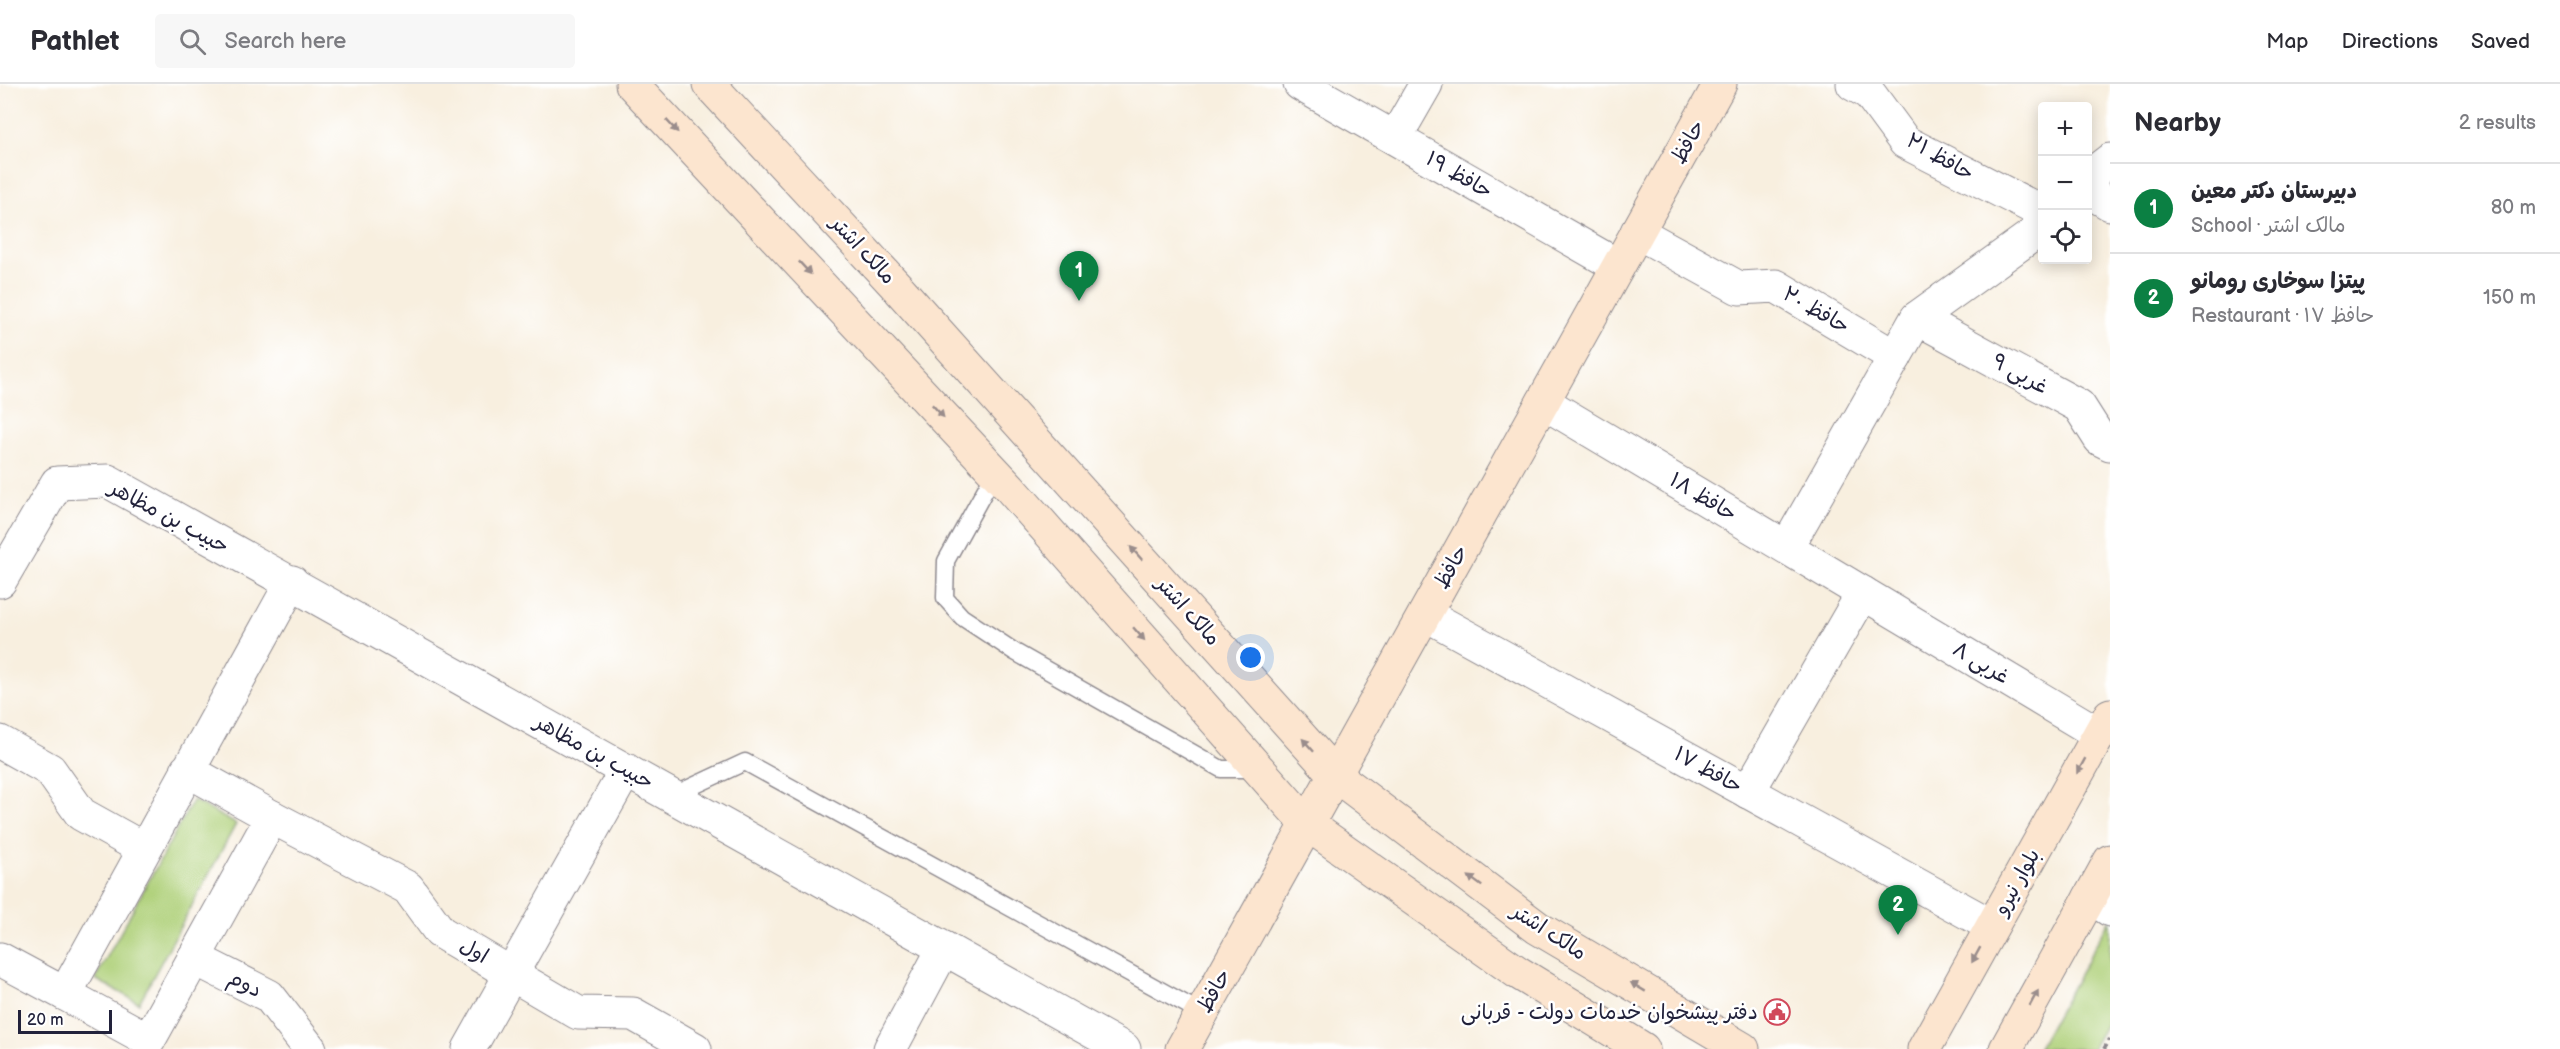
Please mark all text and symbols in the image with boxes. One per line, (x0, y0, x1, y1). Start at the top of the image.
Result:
search box (155, 14, 575, 68)
text: Pathlet (30, 25, 119, 58)
icon: search (176, 25, 209, 58)
text: Search here (224, 28, 346, 55)
text: Map (2266, 29, 2309, 54)
text: Directions (2342, 29, 2438, 54)
text: Saved (2471, 29, 2530, 54)
map controls (2038, 102, 2092, 264)
button: + (2038, 102, 2092, 156)
text: Nearby (2134, 108, 2221, 139)
text: 2 results (2459, 111, 2536, 135)
street label: حافظ (1666, 116, 1710, 168)
one-way arrow (665, 118, 679, 132)
street label: حافظ ۲۱ (1902, 128, 1978, 186)
street label: حافظ ۱۹ (1421, 146, 1497, 204)
button: − (2038, 156, 2092, 210)
text: دبیرستان دکتر معین (2191, 178, 2357, 205)
text: 1 (2149, 196, 2158, 220)
text: 80 m (2491, 196, 2536, 220)
street label: مالک اشتر (824, 209, 901, 289)
button: locate (2038, 210, 2092, 264)
text: School · مالک اشتر (2191, 214, 2346, 238)
pin: 1 (1060, 252, 1098, 301)
one-way arrow (798, 261, 812, 276)
text: پیتزا سوخاری رومانو (2191, 268, 2365, 295)
street label: حافظ ۲۰ (1778, 281, 1854, 339)
text: 2 (2148, 286, 2159, 310)
text: 150 m (2483, 286, 2536, 310)
text: Restaurant · حافظ ۱۷ (2191, 304, 2374, 328)
street label: ۹ غربی (1987, 348, 2052, 400)
one-way arrow (931, 403, 944, 418)
street label: حافظ ۱۸ (1665, 467, 1741, 527)
street label: حبیب بن مظاهر (103, 474, 233, 559)
street label: حافظ (1429, 541, 1473, 593)
one-way arrow (1129, 546, 1143, 560)
street label: مالک اشتر (1149, 570, 1226, 651)
one-way arrow (1132, 626, 1145, 641)
street label: ۸ غربی (1948, 636, 2014, 690)
your location (1236, 643, 1265, 672)
street label: حبیب بن مظاهر (528, 708, 658, 795)
one-way arrow (1302, 738, 1315, 753)
street label: حافظ ۱۷ (1669, 741, 1747, 799)
one-way arrow (2076, 758, 2087, 774)
street label: بلوار نیرو (1988, 844, 2045, 921)
one-way arrow (1468, 875, 1483, 887)
pin: 2 (1878, 886, 1918, 935)
street label: مالک اشتر (1505, 897, 1591, 966)
street label: اول (455, 933, 493, 969)
one-way arrow (1971, 946, 1981, 963)
street label: دوم (223, 965, 266, 1006)
street label: حافظ (1192, 965, 1236, 1017)
one-way arrow (1629, 982, 1646, 992)
one-way arrow (2029, 989, 2039, 1006)
public building icon: دفتر پیشخوان خدمات دولت - قربانی (1762, 997, 1792, 1027)
place label: دفتر پیشخوان خدمات دولت - قربانی (1461, 1000, 1758, 1026)
scale bar (18, 1007, 112, 1034)
text: 20 m (27, 1011, 63, 1030)

